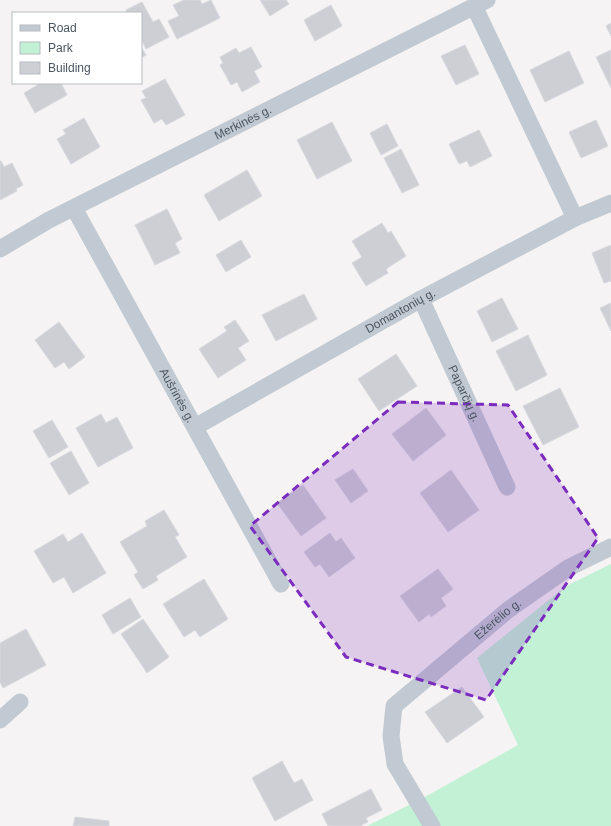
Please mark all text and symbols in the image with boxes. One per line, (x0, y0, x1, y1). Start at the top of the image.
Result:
legend (12, 12, 142, 84)
text: Road (48, 21, 77, 35)
text: Park (48, 41, 74, 55)
text: Building (48, 61, 91, 75)
street label: Merkinės g. (212, 102, 274, 143)
street label: Domantonių g. (363, 286, 438, 336)
street label: Paparčių g. (445, 363, 483, 424)
street label: Aušrinės g. (157, 366, 198, 425)
street label: Ežerėlio g. (471, 596, 524, 642)

